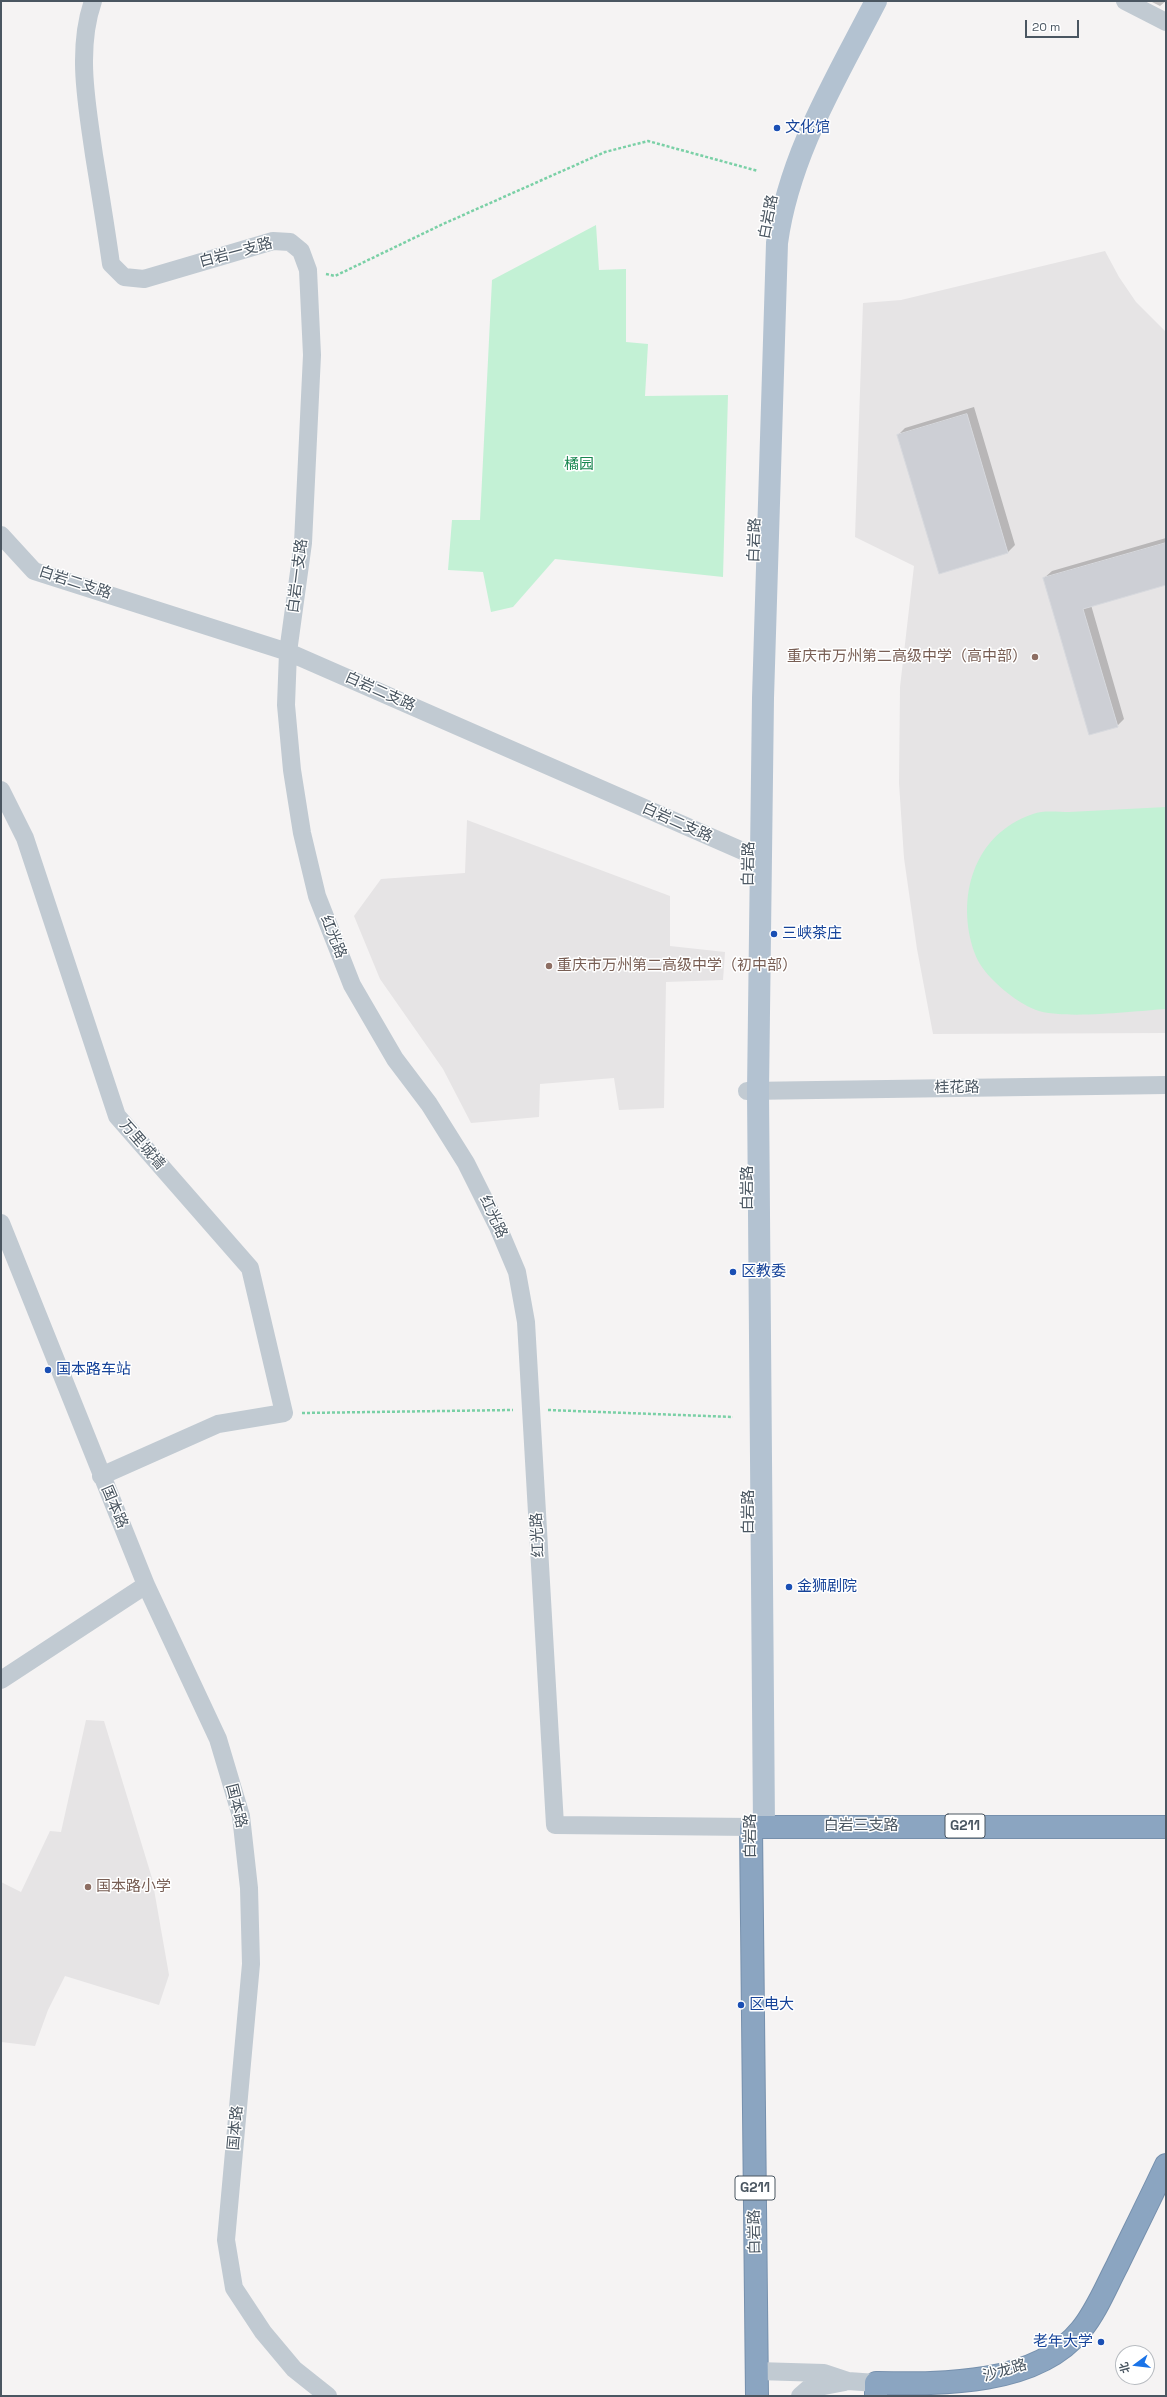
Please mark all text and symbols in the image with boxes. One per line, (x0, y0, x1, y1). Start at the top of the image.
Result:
scale bar (1027, 12, 1081, 38)
text: 20 m (1032, 19, 1060, 35)
place label: 文化馆 (785, 119, 830, 137)
marker: 文化馆 (772, 123, 782, 133)
street label: 白岩路 (756, 193, 782, 241)
street label: 白岩一支路 (197, 235, 275, 271)
park label: 橘园 (564, 456, 594, 474)
street label: 白岩路 (745, 517, 765, 563)
street label: 白岩一支路 (284, 538, 312, 614)
street label: 白岩二支路 (37, 563, 113, 603)
place label: 重庆市万州第二高级中学（高中部） (787, 648, 1027, 666)
marker: 重庆市万州第二高级中学（高中部） (1030, 652, 1040, 662)
street label: 白岩二支路 (342, 669, 418, 715)
street label: 白岩二支路 (639, 800, 715, 846)
street label: 白岩路 (740, 841, 758, 887)
street label: 红光路 (316, 913, 350, 961)
place label: 三峡茶庄 (782, 925, 842, 943)
marker: 三峡茶庄 (769, 929, 779, 939)
place label: 重庆市万州第二高级中学（初中部） (557, 957, 797, 975)
marker: 重庆市万州第二高级中学（初中部） (544, 961, 554, 971)
street label: 桂花路 (934, 1079, 980, 1097)
street label: 万里城墙 (116, 1116, 168, 1174)
street label: 白岩路 (739, 1166, 757, 1210)
street label: 红光路 (475, 1193, 511, 1241)
place label: 区教委 (741, 1263, 786, 1281)
marker: 区教委 (728, 1267, 738, 1277)
place label: 国本路车站 (56, 1361, 131, 1379)
marker: 国本路车站 (43, 1365, 53, 1375)
street label: 国本路 (97, 1483, 131, 1531)
street label: 白岩路 (740, 1490, 758, 1534)
street label: 红光路 (528, 1512, 548, 1558)
place label: 金狮剧院 (797, 1578, 857, 1596)
marker: 金狮剧院 (784, 1582, 794, 1592)
street label: 国本路 (222, 1782, 250, 1830)
street label: 白岩路 (742, 1814, 760, 1858)
road number: G211 (945, 1814, 985, 1838)
street label: 白岩三支路 (824, 1817, 898, 1835)
place label: 国本路小学 (96, 1878, 171, 1896)
marker: 国本路小学 (83, 1882, 93, 1892)
place label: 区电大 (749, 1996, 794, 2014)
marker: 区电大 (736, 2000, 746, 2010)
street label: 国本路 (225, 2105, 247, 2151)
road number: G211 (735, 2176, 775, 2200)
street label: 白岩路 (746, 2209, 764, 2255)
place label: 老年大学 (1033, 2333, 1093, 2351)
marker: 老年大学 (1096, 2337, 1106, 2347)
north arrow (1115, 2345, 1155, 2385)
street label: 沙龙路 (981, 2356, 1029, 2386)
text: 北 (1116, 2361, 1133, 2375)

